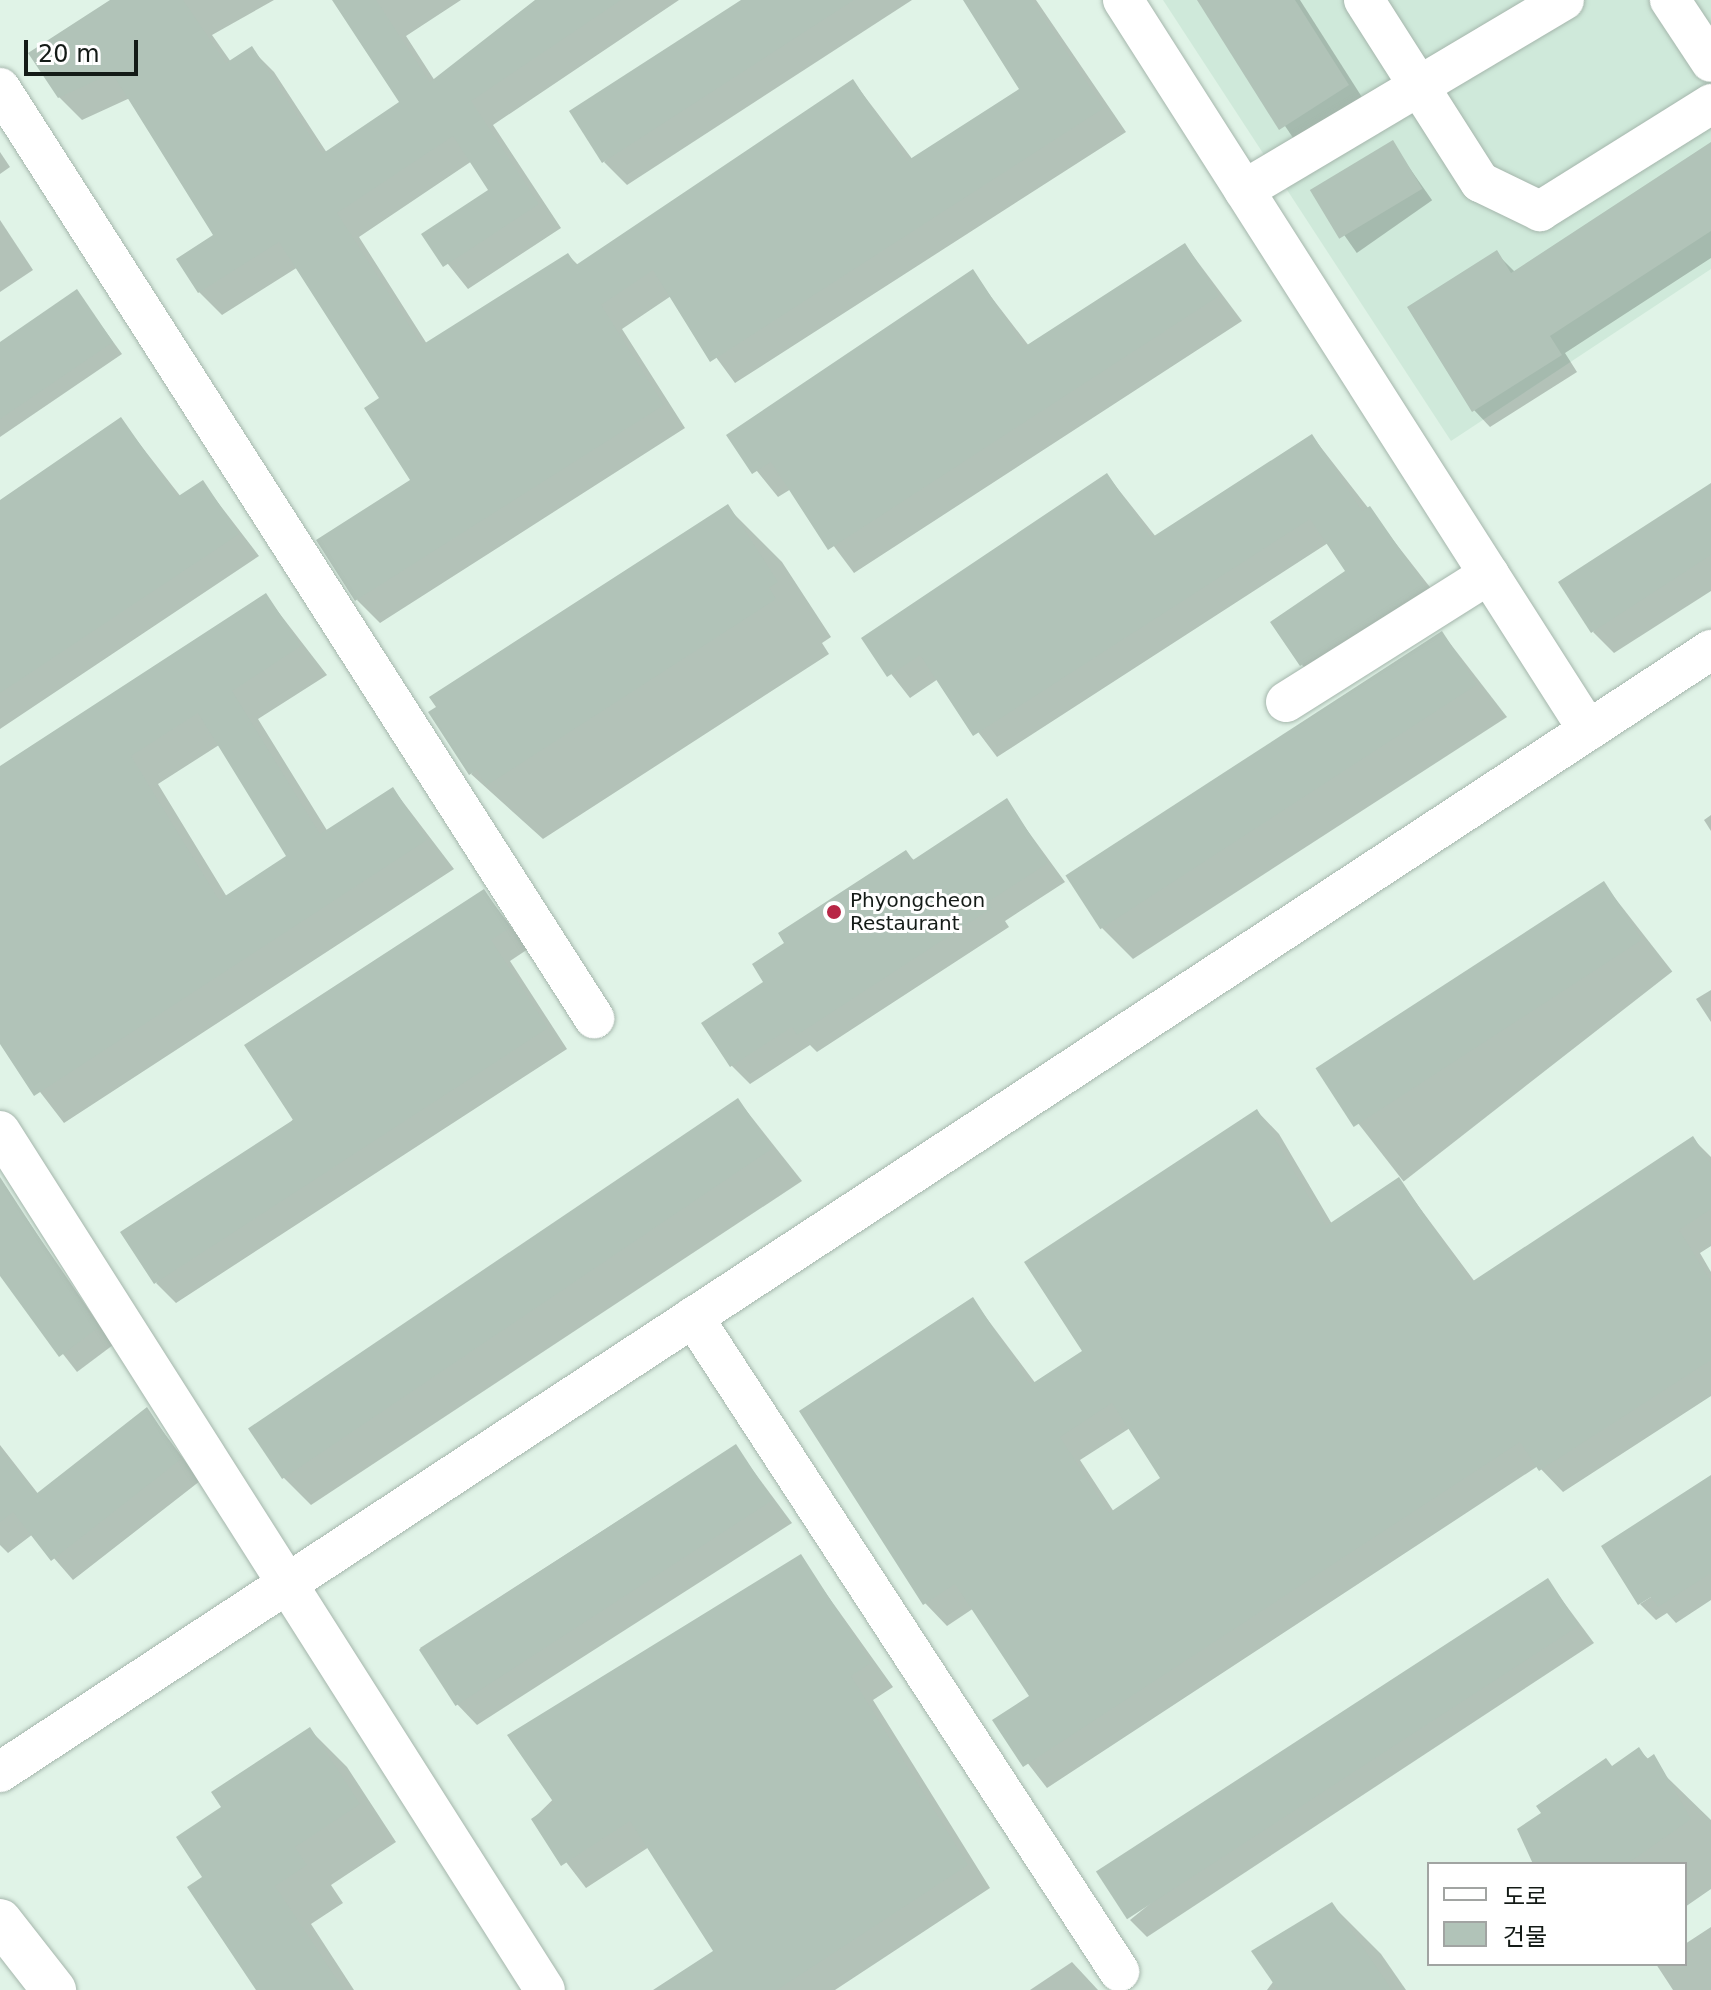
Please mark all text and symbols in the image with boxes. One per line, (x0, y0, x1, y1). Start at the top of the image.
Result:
scale bar (28, 24, 142, 74)
text: 20 m (38, 40, 100, 68)
place label: Phyongcheon Restaurant (850, 888, 985, 935)
marker: Phyongcheon Restaurant (825, 903, 843, 921)
legend (1427, 1862, 1687, 1966)
text: 도로 (1503, 1883, 1547, 1911)
text: 건물 (1503, 1923, 1547, 1951)

